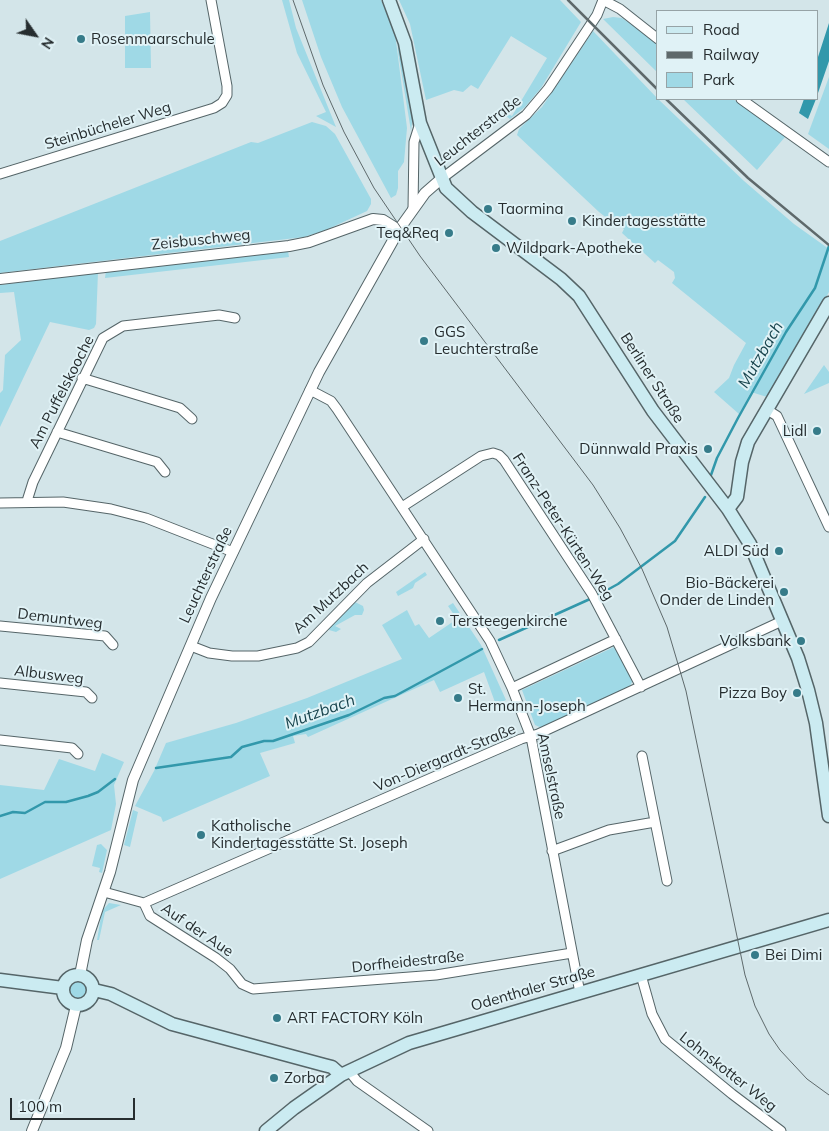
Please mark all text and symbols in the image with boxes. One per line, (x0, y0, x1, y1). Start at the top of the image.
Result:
north arrow (10, 10, 60, 60)
legend (656, 10, 819, 100)
text: Road (703, 20, 740, 39)
place label: Rosenmaarschule (91, 30, 215, 48)
marker: Rosenmaarschule (75, 33, 87, 45)
text: N (37, 34, 58, 53)
text: Railway (703, 45, 759, 64)
text: Park (703, 70, 735, 89)
street label: Leuchterstraße (431, 92, 525, 170)
street label: Steinbücheler Weg (43, 98, 173, 154)
place label: Taormina (498, 200, 563, 218)
marker: Taormina (482, 203, 494, 215)
place label: Kindertagesstätte (582, 212, 706, 230)
marker: Kindertagesstätte (566, 215, 578, 227)
place label: Teq&Req (376, 224, 439, 242)
street label: Zeisbuschweg (151, 226, 251, 254)
marker: Teq&Req (443, 227, 455, 239)
place label: Wildpark-Apotheke (506, 239, 642, 257)
marker: Wildpark-Apotheke (490, 242, 502, 254)
water label: Mutzbach (734, 318, 788, 392)
place label: GGS Leuchterstraße (434, 323, 538, 358)
street label: Berliner Straße (616, 330, 688, 426)
street label: Am Puffelskooche (26, 333, 98, 451)
marker: GGS Leuchterstraße (418, 335, 430, 347)
place label: Lidl (783, 422, 807, 440)
marker: Lidl (811, 425, 823, 437)
place label: Dünnwald Praxis (579, 440, 698, 458)
marker: Dünnwald Praxis (702, 443, 714, 455)
street label: Franz-Peter-Kürten-Weg (509, 450, 617, 604)
street label: Leuchterstraße (176, 524, 236, 626)
place label: ALDI Süd (704, 542, 769, 560)
marker: ALDI Süd (773, 545, 785, 557)
street label: Am Mutzbach (289, 558, 373, 638)
place label: Bio-Bäckerei Onder de Linden (660, 574, 774, 609)
marker: Bio-Bäckerei Onder de Linden (778, 586, 790, 598)
street label: Demuntweg (16, 605, 104, 633)
place label: Tersteegenkirche (450, 612, 567, 630)
marker: Tersteegenkirche (434, 615, 446, 627)
place label: Volksbank (720, 632, 791, 650)
marker: Volksbank (795, 635, 807, 647)
street label: Albusweg (13, 662, 85, 688)
place label: St. Hermann-Joseph (468, 680, 586, 715)
place label: Pizza Boy (719, 684, 787, 702)
marker: Pizza Boy (791, 687, 803, 699)
water label: Mutzbach (282, 690, 358, 734)
marker: St. Hermann-Joseph (452, 692, 464, 704)
street label: Von-Diergardt-Straße (372, 720, 518, 796)
street label: Amselstraße (533, 731, 569, 821)
place label: Katholische Kindertagesstätte St. Joseph (211, 817, 408, 852)
marker: Katholische Kindertagesstätte St. Joseph (195, 829, 207, 841)
street label: Auf der Aue (158, 899, 236, 961)
place label: Bei Dimi (765, 946, 822, 964)
street label: Dorfheidestraße (351, 947, 465, 977)
marker: Bei Dimi (749, 949, 761, 961)
street label: Odenthaler Straße (469, 963, 597, 1015)
place label: ART FACTORY Köln (287, 1009, 423, 1027)
marker: ART FACTORY Köln (271, 1012, 283, 1024)
street label: Lohnskotter Weg (676, 1028, 780, 1116)
place label: Zorba (284, 1069, 325, 1087)
marker: Zorba (268, 1072, 280, 1084)
scale bar (12, 1088, 138, 1120)
text: 100 m (18, 1097, 62, 1116)

